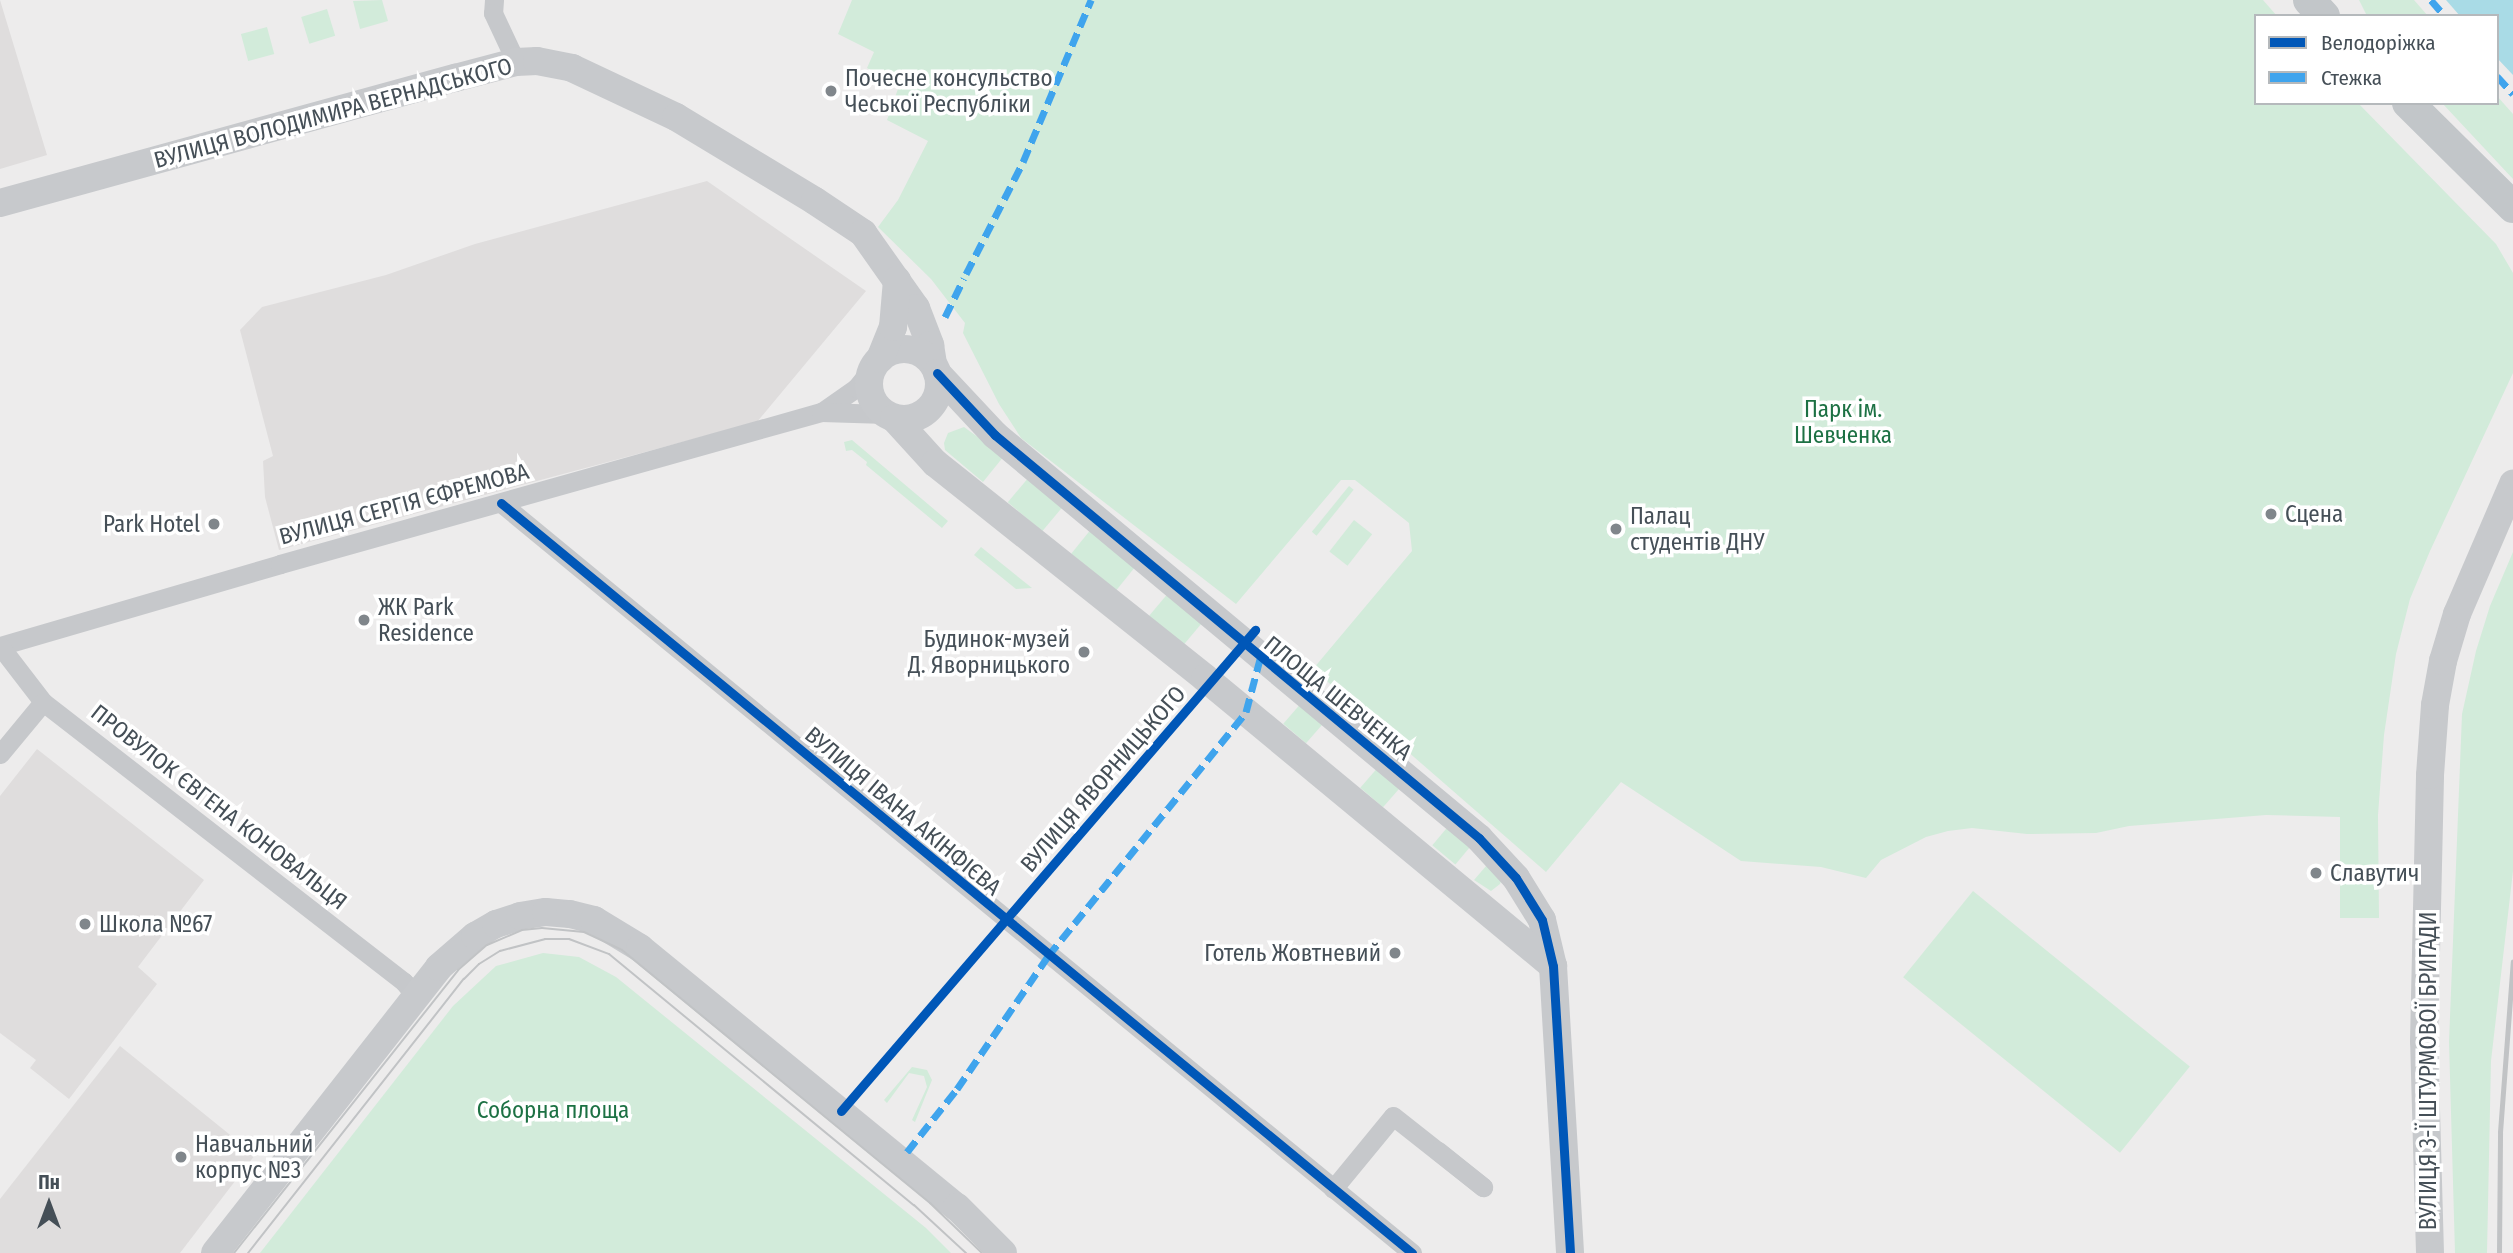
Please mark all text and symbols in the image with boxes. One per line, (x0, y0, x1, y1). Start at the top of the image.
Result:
legend (2254, 14, 2499, 105)
text: Велодоріжка (2321, 30, 2436, 56)
street label: ВУЛИЦЯ ВОЛОДИМИРА ВЕРНАДСЬКОГО (151, 52, 515, 174)
place label: Почесне консульство Чеської Республіки (845, 64, 1053, 118)
text: Стежка (2321, 65, 2382, 91)
marker: Почесне консульство Чеської Республіки (823, 83, 839, 99)
park label: Парк iм. Шевченка (1794, 395, 1892, 449)
street label: ВУЛИЦЯ СЕРГІЯ ЄФРЕМОВА (276, 457, 532, 551)
place label: Сцена (2285, 500, 2343, 528)
place label: Палац студентів ДНУ (1630, 502, 1764, 556)
marker: Сцена (2263, 506, 2279, 522)
place label: Park Hotel (103, 510, 200, 538)
marker: Park Hotel (206, 516, 222, 532)
marker: Палац студентів ДНУ (1608, 521, 1624, 537)
place label: ЖК Park Residence (378, 593, 474, 647)
marker: ЖК Park Residence (356, 612, 372, 628)
place label: Будинок-музей Д. Яворницького (908, 625, 1070, 679)
street label: ПЛОЩА ШЕВЧЕНКА (1258, 630, 1418, 766)
marker: Будинок-музей Д. Яворницького (1076, 644, 1092, 660)
street label: ВУЛИЦЯ ЯВОРНИЦЬКОГО (1015, 680, 1191, 878)
street label: ПРОВУЛОК ЄВГЕНА КОНОВАЛЬЦЯ (86, 699, 352, 915)
street label: ВУЛИЦЯ ІВАНА АКІНФІЄВА (799, 721, 1007, 901)
place label: Славутич (2330, 859, 2419, 887)
marker: Славутич (2308, 865, 2324, 881)
place label: Школа №67 (99, 910, 212, 938)
street label: ВУЛИЦЯ 3-Ї ШТУРМОВОЇ БРИГАДИ (2414, 912, 2442, 1230)
marker: Школа №67 (77, 916, 93, 932)
place label: Готель Жовтневий (1204, 939, 1381, 967)
marker: Готель Жовтневий (1387, 945, 1403, 961)
park label: Соборна площа (477, 1096, 629, 1124)
place label: Навчальний корпус №3 (195, 1130, 313, 1184)
marker: Навчальний корпус №3 (173, 1149, 189, 1165)
north arrow (14, 1169, 84, 1239)
text: Пн (38, 1171, 60, 1194)

